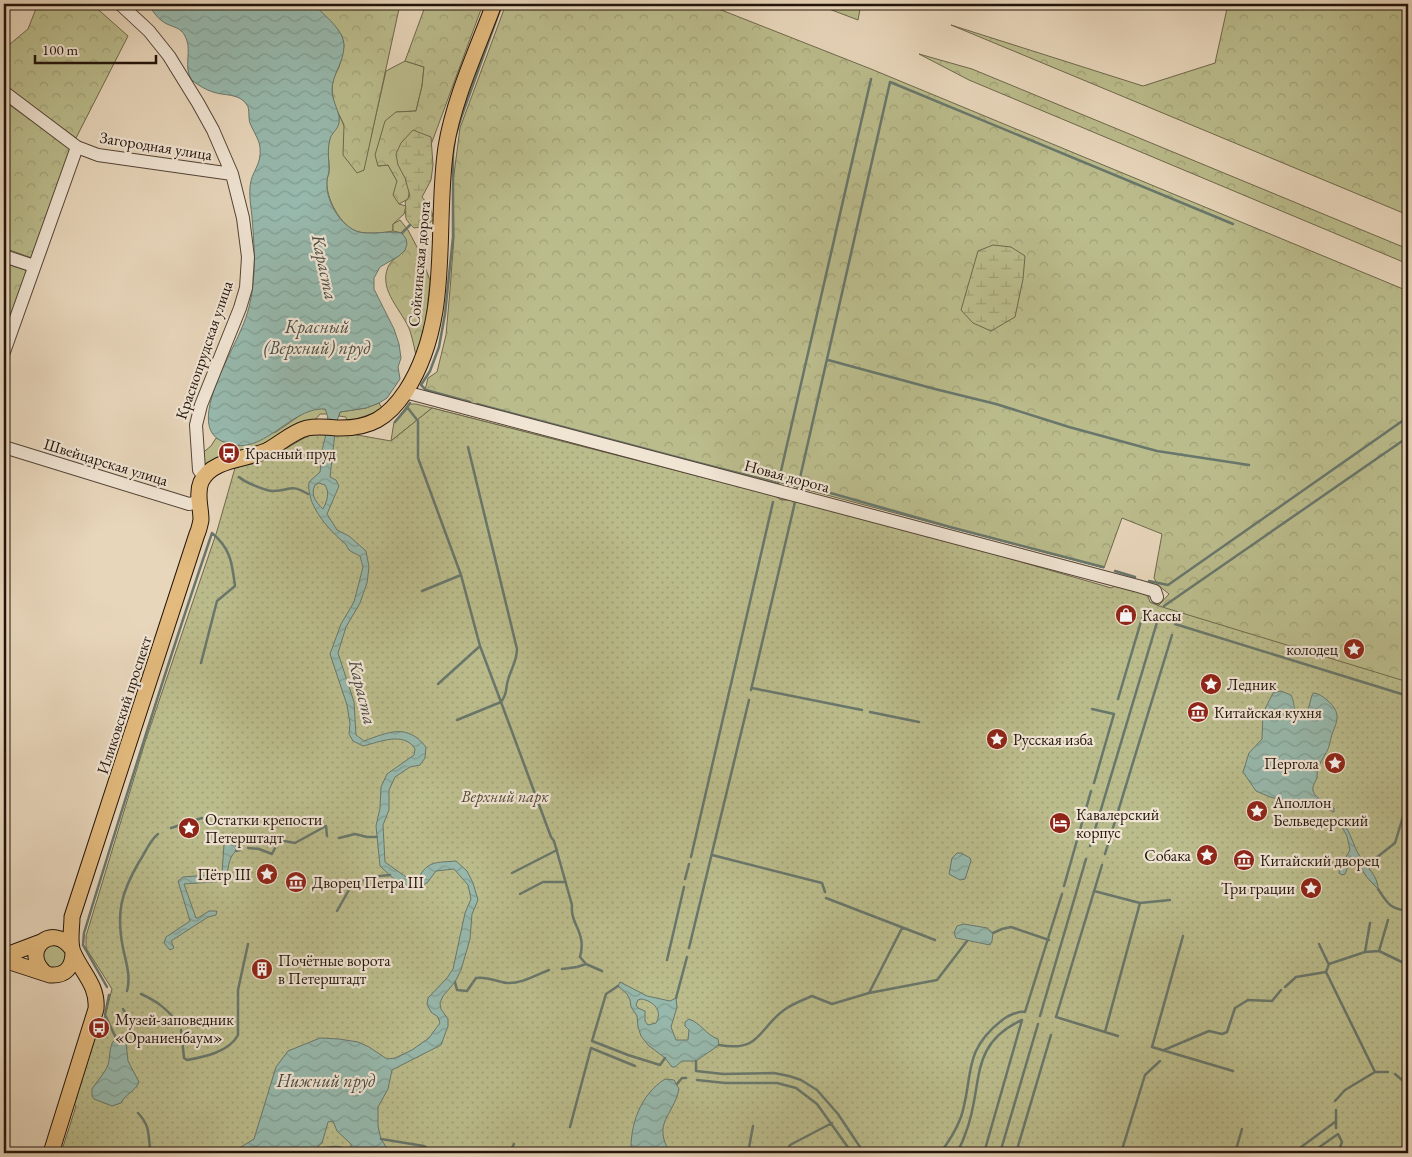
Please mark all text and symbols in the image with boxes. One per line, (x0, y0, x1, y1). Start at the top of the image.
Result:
scale bar (35, 32, 156, 64)
text: 100 m (42, 40, 79, 59)
street label: Загородная улица (98, 127, 214, 165)
street label: Сойкинская дорога (403, 200, 435, 328)
water label: Караста (306, 231, 343, 302)
street label: Краснопрудская улица (170, 277, 238, 422)
water label: Красный (Верхний) пруд (264, 315, 371, 360)
street label: Швейцарская улица (41, 433, 171, 491)
bus stop icon: Красный пруд (217, 441, 241, 465)
place label: Красный пруд (245, 443, 337, 464)
street label: Новая дорога (742, 454, 833, 498)
shop icon: Кассы (1114, 603, 1138, 627)
place label: Кассы (1142, 605, 1181, 626)
street label: Иликовский проспект (92, 633, 156, 777)
place icon: колодец (1342, 637, 1366, 661)
place label: колодец (1286, 639, 1339, 660)
water label: Караста (343, 656, 382, 727)
place icon: Ледник (1199, 672, 1223, 696)
place label: Ледник (1227, 674, 1277, 695)
museum icon: Китайская кухня (1186, 700, 1210, 724)
place label: Китайская кухня (1214, 702, 1322, 723)
place icon: Русская изба (985, 727, 1009, 751)
place label: Русская изба (1013, 729, 1094, 750)
place icon: Пергола (1323, 751, 1347, 775)
place label: Пергола (1264, 753, 1320, 774)
park label: Верхний парк (460, 786, 549, 807)
place label: Аполлон Бельведерский (1272, 792, 1369, 831)
place icon: Аполлон Бельведерский (1245, 799, 1269, 823)
place label: Кавалерский корпус (1076, 804, 1160, 843)
place label: Остатки крепости Петерштадт (205, 809, 323, 848)
hotel icon: Кавалерский корпус (1048, 811, 1072, 835)
place icon: Остатки крепости Петерштадт (177, 816, 201, 840)
place icon: Собака (1195, 843, 1219, 867)
place label: Собака (1144, 845, 1192, 866)
museum icon: Китайский дворец (1232, 848, 1256, 872)
place label: Китайский дворец (1260, 850, 1380, 871)
place icon: Пётр III (255, 862, 279, 886)
place label: Пётр III (197, 864, 252, 885)
museum icon: Дворец Петра III (284, 870, 308, 894)
place label: Дворец Петра III (312, 872, 424, 893)
place icon: Три грации (1299, 876, 1323, 900)
place label: Три грации (1221, 878, 1296, 899)
place label: Почётные ворота в Петерштадт (278, 950, 391, 989)
building icon: Почётные ворота в Петерштадт (250, 957, 274, 981)
place label: Музей-заповедник «Ораниенбаум» (115, 1009, 234, 1048)
bus stop icon: Музей-заповедник «Ораниенбаум» (87, 1016, 111, 1040)
water label: Нижний пруд (276, 1069, 376, 1093)

